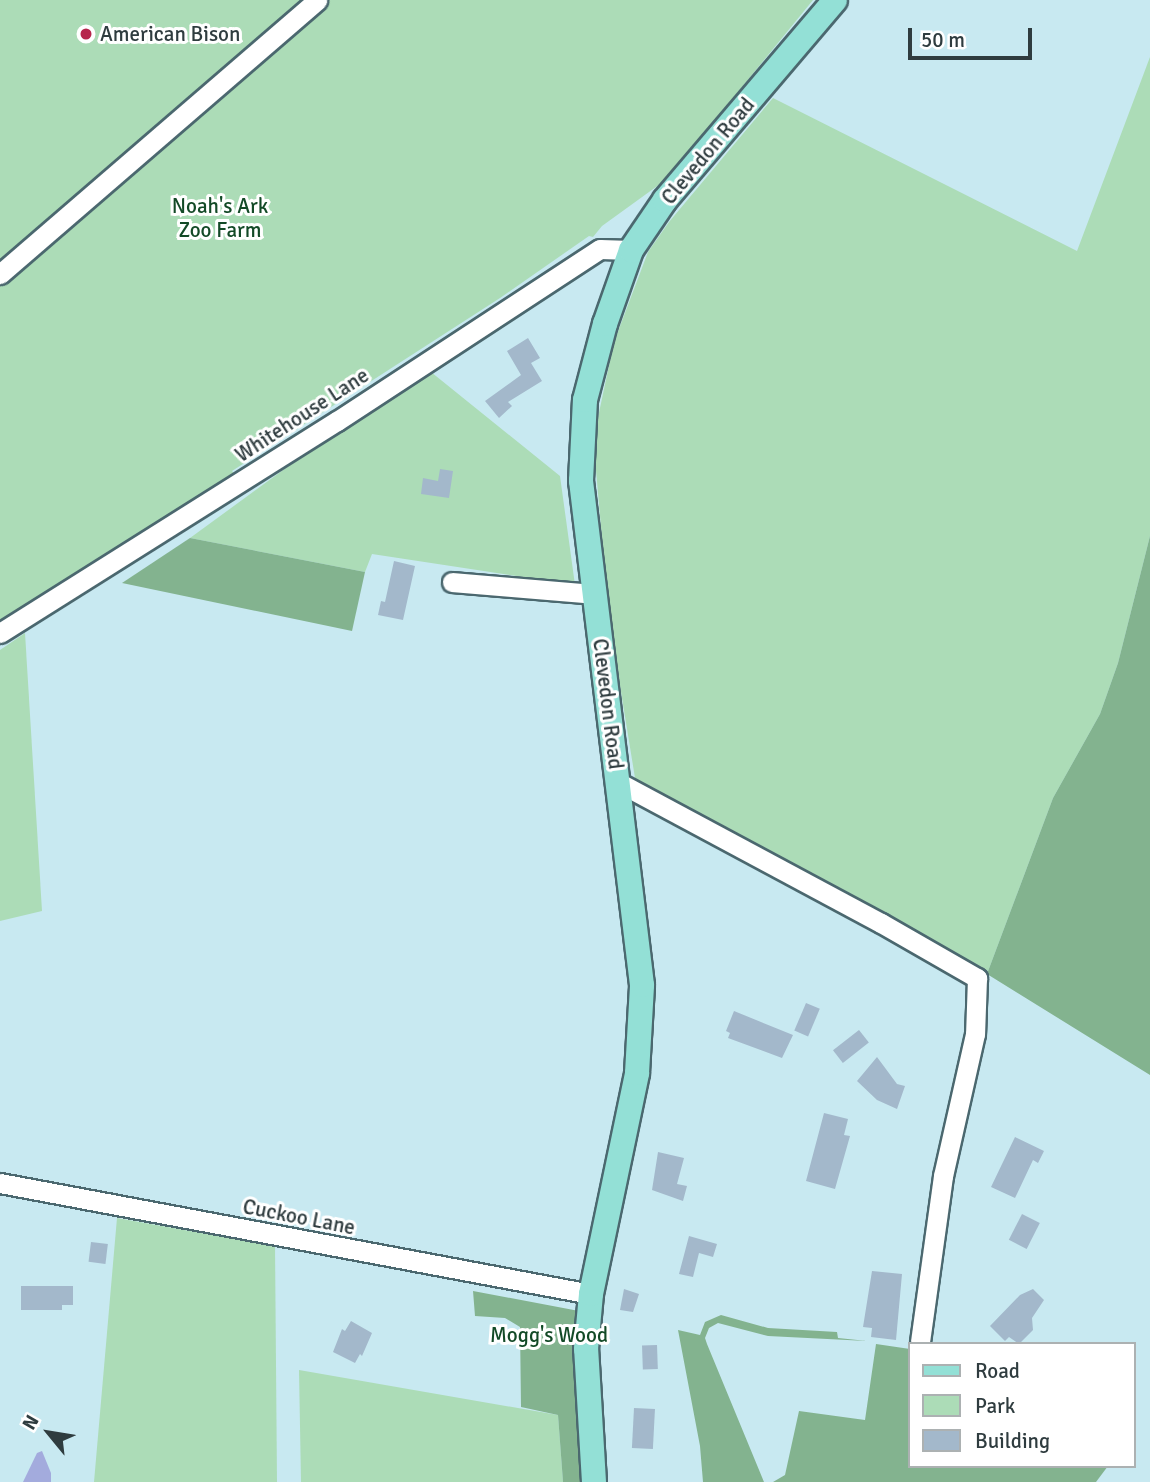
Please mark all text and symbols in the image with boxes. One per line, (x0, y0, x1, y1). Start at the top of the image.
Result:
scale bar (912, 14, 1036, 58)
place label: American Bison (100, 21, 240, 47)
marker: American Bison (78, 26, 94, 42)
text: 50 m (921, 27, 965, 53)
street label: Clevedon Road (656, 92, 760, 210)
park label: Noah's Ark Zoo Farm (172, 193, 268, 243)
street label: Whitehouse Lane (231, 362, 373, 468)
street label: Clevedon Road (587, 637, 629, 771)
street label: Cuckoo Lane (241, 1194, 357, 1240)
park label: Mogg's Wood (490, 1322, 608, 1348)
legend (908, 1342, 1136, 1468)
text: Road (975, 1358, 1020, 1384)
text: Park (975, 1393, 1015, 1419)
north arrow (14, 1398, 84, 1468)
text: N (17, 1411, 45, 1434)
text: Building (975, 1428, 1050, 1454)

